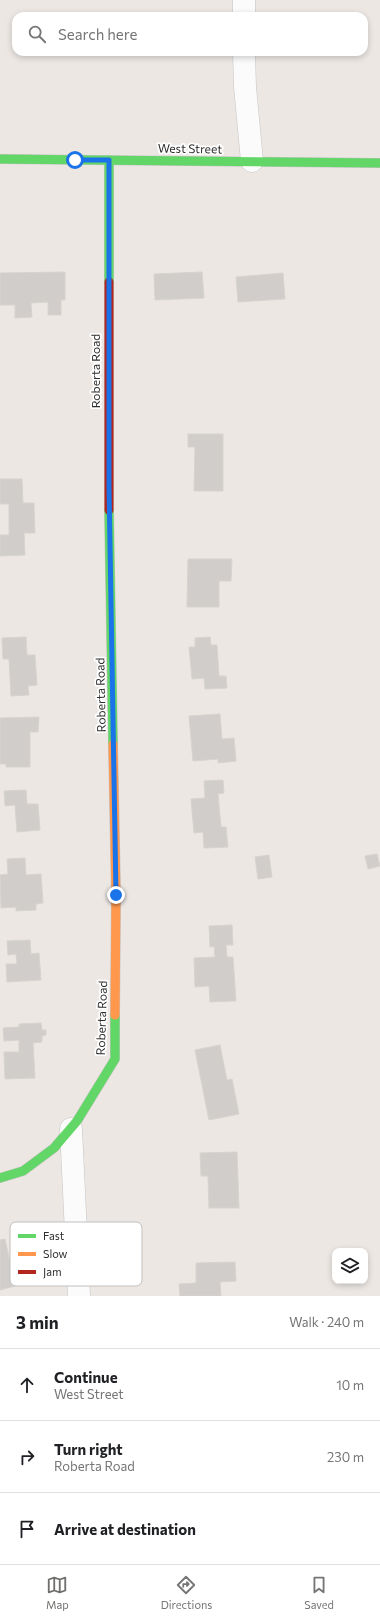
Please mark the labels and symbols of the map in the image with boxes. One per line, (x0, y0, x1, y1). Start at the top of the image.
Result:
street label: West Street (158, 140, 222, 156)
route start (66, 151, 84, 169)
street label: Roberta Road (88, 334, 102, 408)
street label: Roberta Road (92, 658, 108, 732)
route end (107, 886, 125, 904)
street label: Roberta Road (93, 980, 109, 1055)
legend (10, 1222, 142, 1286)
text: Fast (43, 1229, 65, 1242)
text: Slow (43, 1247, 68, 1260)
text: Jam (43, 1265, 62, 1279)

